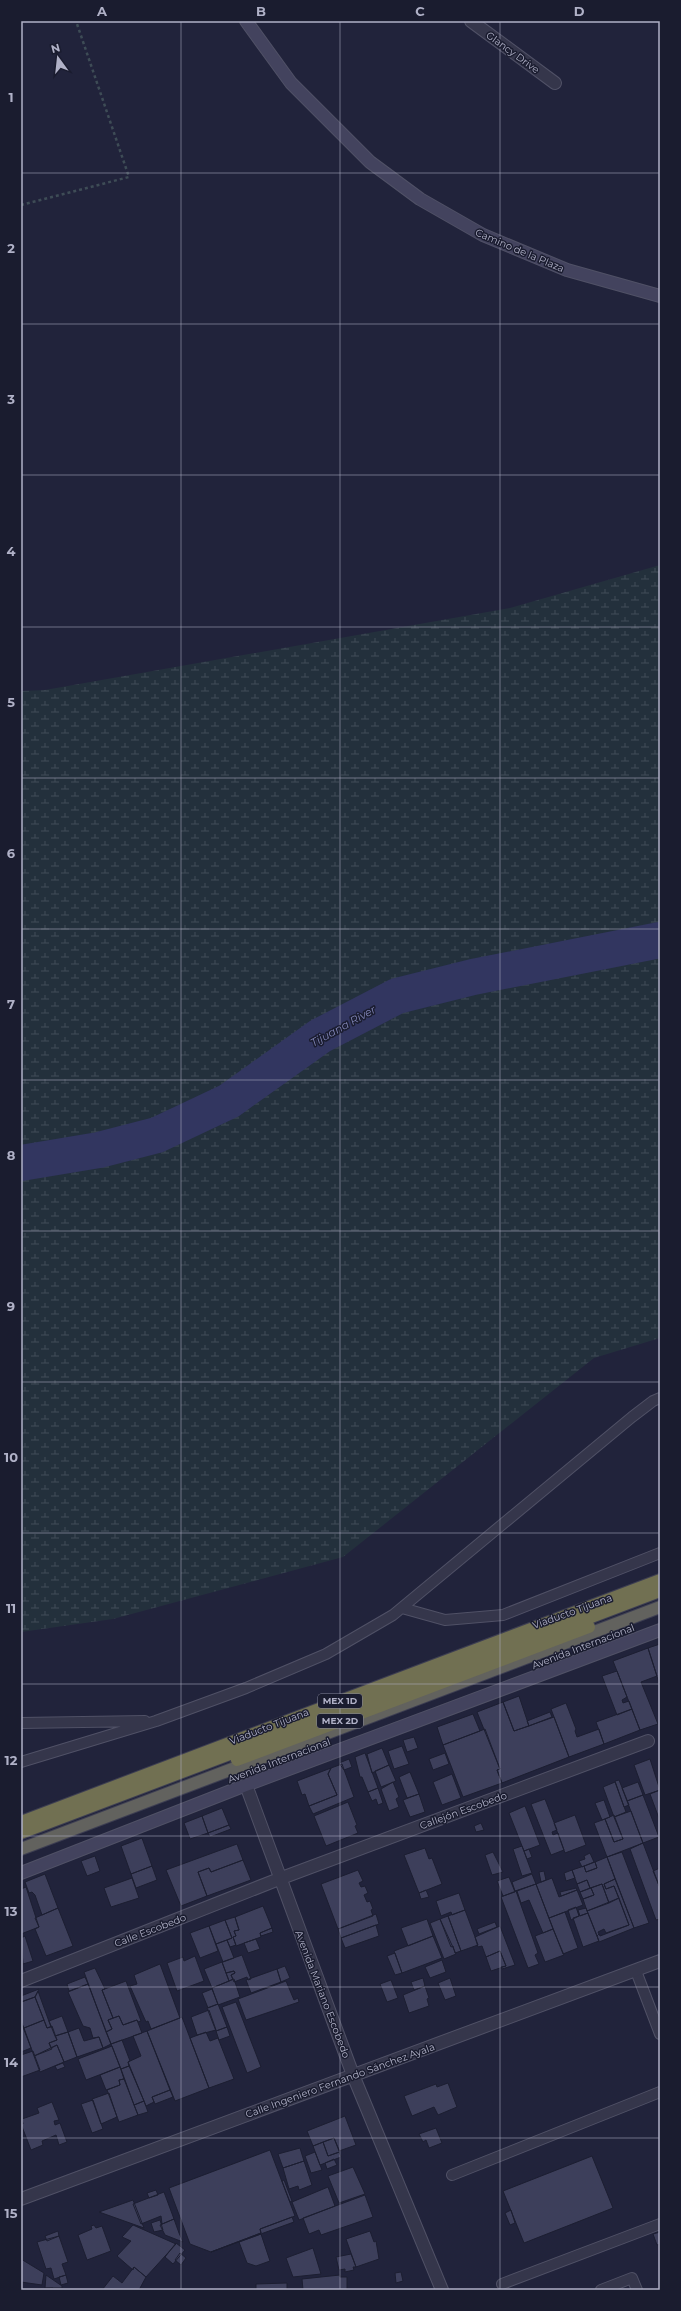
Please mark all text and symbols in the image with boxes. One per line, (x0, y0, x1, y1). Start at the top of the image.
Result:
text: A (96, 3, 108, 19)
text: B (256, 3, 266, 19)
text: C (415, 3, 425, 19)
text: D (574, 3, 585, 19)
street label: Glancy Drive (483, 29, 542, 76)
north arrow (38, 38, 78, 78)
text: N (49, 40, 62, 56)
text: 1 (8, 89, 14, 105)
street label: Camino de la Plaza (473, 226, 566, 275)
text: 2 (7, 240, 15, 256)
text: 3 (6, 391, 15, 407)
text: 4 (7, 543, 16, 559)
text: 5 (7, 694, 15, 710)
text: 6 (7, 845, 16, 861)
text: 7 (7, 996, 15, 1012)
water label: Tijuana River (308, 1002, 379, 1050)
text: 8 (7, 1147, 16, 1163)
text: 9 (7, 1298, 15, 1314)
text: 10 (4, 1449, 18, 1465)
street label: Viaducto Tijuana (531, 1591, 614, 1632)
text: 11 (6, 1600, 16, 1616)
street label: Avenida Internacional (530, 1621, 636, 1672)
road number: MEX 1D (318, 1694, 362, 1708)
street label: Viaducto Tijuana (228, 1705, 311, 1748)
road number: MEX 2D (317, 1714, 363, 1728)
street label: Avenida Internacional (226, 1735, 332, 1786)
text: 12 (5, 1752, 18, 1768)
street label: Callejón Escobedo (418, 1789, 509, 1832)
text: 13 (5, 1903, 18, 1919)
street label: Calle Escobedo (112, 1911, 188, 1950)
street label: Avenida Mariano Escobedo (292, 1928, 353, 2060)
street label: Calle Ingeniero Fernando Sánchez Ayala (244, 2040, 437, 2121)
text: 14 (4, 2054, 18, 2070)
text: 15 (5, 2205, 18, 2221)

